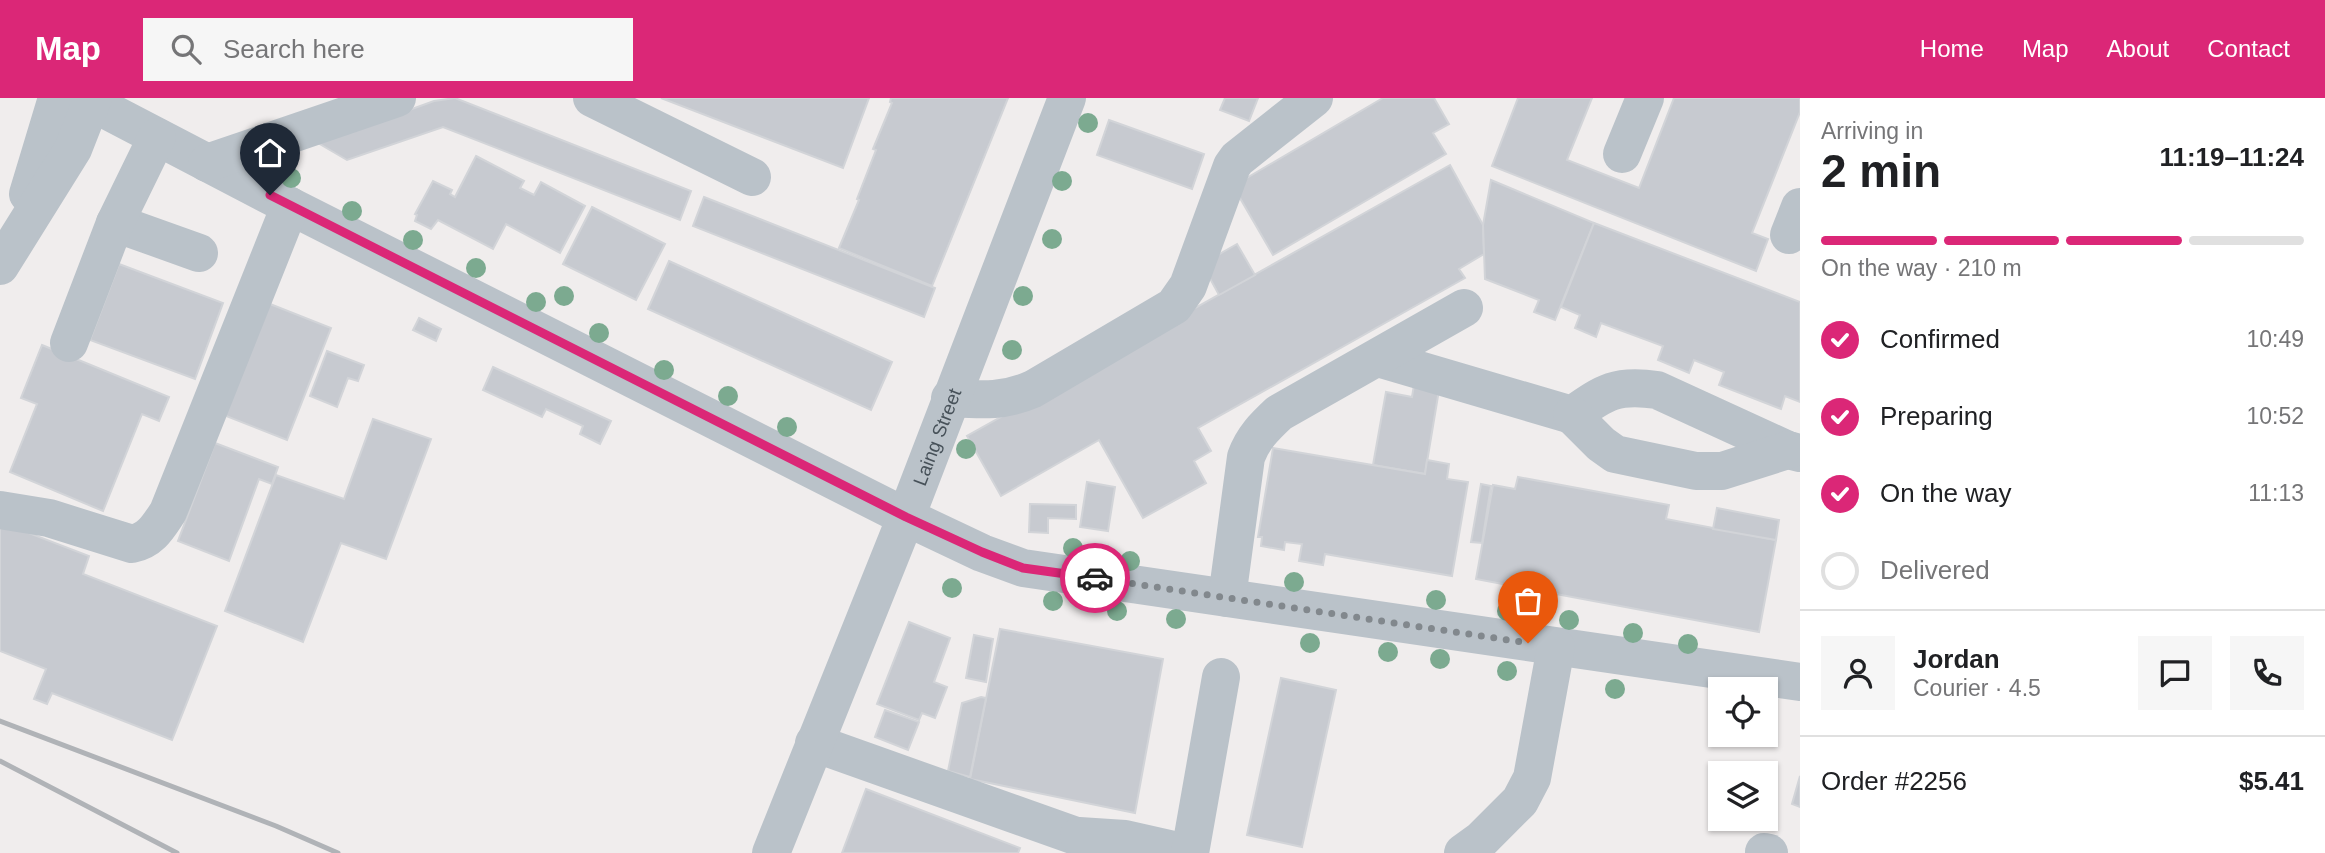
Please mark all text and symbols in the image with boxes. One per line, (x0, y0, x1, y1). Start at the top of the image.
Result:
search box (143, 18, 633, 81)
text: Map (35, 30, 101, 67)
icon: search (167, 30, 205, 68)
text: Search here (223, 34, 365, 64)
text: Home (1920, 35, 1984, 62)
text: Map (2022, 35, 2069, 62)
text: About (2107, 35, 2169, 62)
text: Contact (2207, 35, 2290, 62)
text: Arriving in (1821, 118, 1923, 144)
pin (240, 123, 300, 195)
icon: home (251, 134, 289, 172)
text: 11:19–11:24 (2159, 142, 2304, 172)
text: 2 min (1821, 145, 1941, 197)
text: On the way · 210 m (1821, 255, 2022, 281)
icon: check (1821, 321, 1859, 359)
text: Confirmed (1880, 324, 2000, 354)
text: 10:49 (2246, 326, 2304, 352)
street label: Laing Street (909, 385, 966, 489)
icon: check (1821, 398, 1859, 436)
text: Preparing (1880, 401, 1993, 431)
text: 10:52 (2246, 403, 2304, 429)
icon: check (1821, 475, 1859, 513)
text: On the way (1880, 478, 2012, 508)
text: 11:13 (2248, 480, 2304, 506)
courier (1060, 543, 1130, 613)
text: Delivered (1880, 555, 1990, 585)
icon: car (1076, 559, 1114, 597)
pin (1498, 571, 1558, 643)
icon: bag (1509, 582, 1547, 620)
button: person (1821, 636, 1895, 710)
button: chat (2138, 636, 2212, 710)
button: phone (2230, 636, 2304, 710)
text: Jordan (1913, 644, 2000, 674)
text: Courier · 4.5 (1913, 675, 2041, 701)
map controls (1708, 677, 1778, 831)
button: locate (1708, 677, 1778, 747)
button: layers (1708, 761, 1778, 831)
text: Order #2256 (1821, 766, 1967, 796)
text: $5.41 (2239, 766, 2304, 796)

